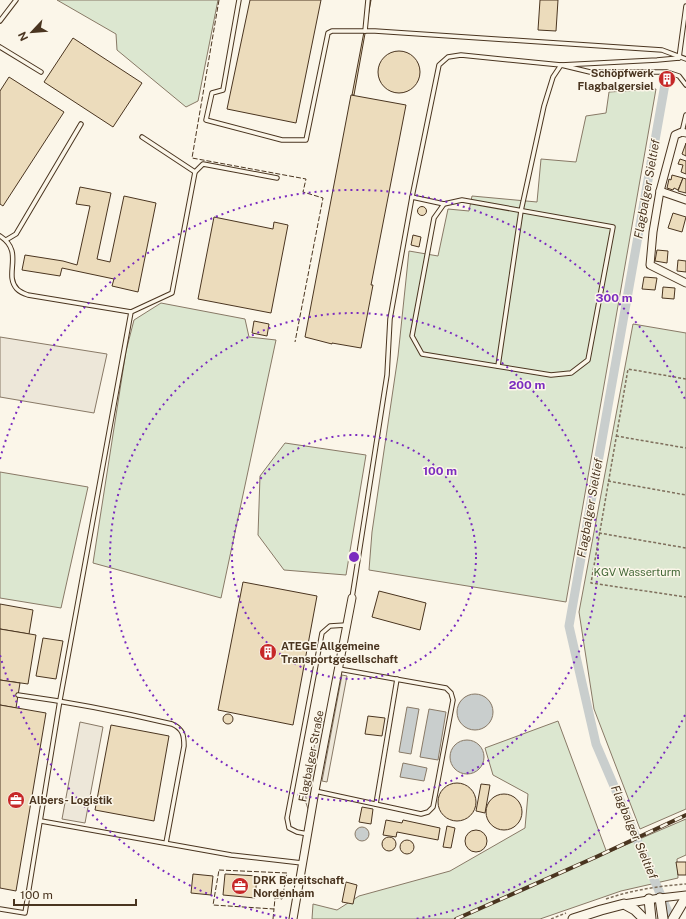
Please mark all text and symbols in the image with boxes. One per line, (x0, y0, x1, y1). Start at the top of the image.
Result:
north arrow (12, 12, 52, 52)
text: N (16, 30, 30, 43)
place label: Schöpfwerk Flagbalgersiel (578, 67, 655, 92)
building icon: Schöpfwerk Flagbalgersiel (657, 69, 677, 89)
water label: Flagbalger Sieltief (631, 137, 663, 240)
text: 300 m (596, 291, 633, 305)
text: 200 m (509, 378, 545, 392)
water label: Flagbalger Sieltief (574, 456, 606, 559)
text: 100 m (423, 464, 457, 478)
centre of rings (347, 550, 361, 564)
park label: KGV Wasserturm (594, 566, 681, 578)
place label: ATEGE Allgemeine Transportgesellschaft (281, 640, 399, 665)
building icon: ATEGE Allgemeine Transportgesellschaft (258, 642, 278, 662)
street label: Flagbalger Straße (296, 709, 326, 803)
water label: Flagbalger Sieltief (608, 783, 661, 882)
office icon: Albers- Logistik (6, 790, 26, 810)
place label: Albers- Logistik (29, 794, 113, 806)
place label: DRK Bereitschaft Nordenham (253, 874, 345, 899)
office icon: DRK Bereitschaft Nordenham (230, 876, 250, 896)
scale bar (14, 881, 136, 907)
text: 100 m (20, 888, 53, 902)

